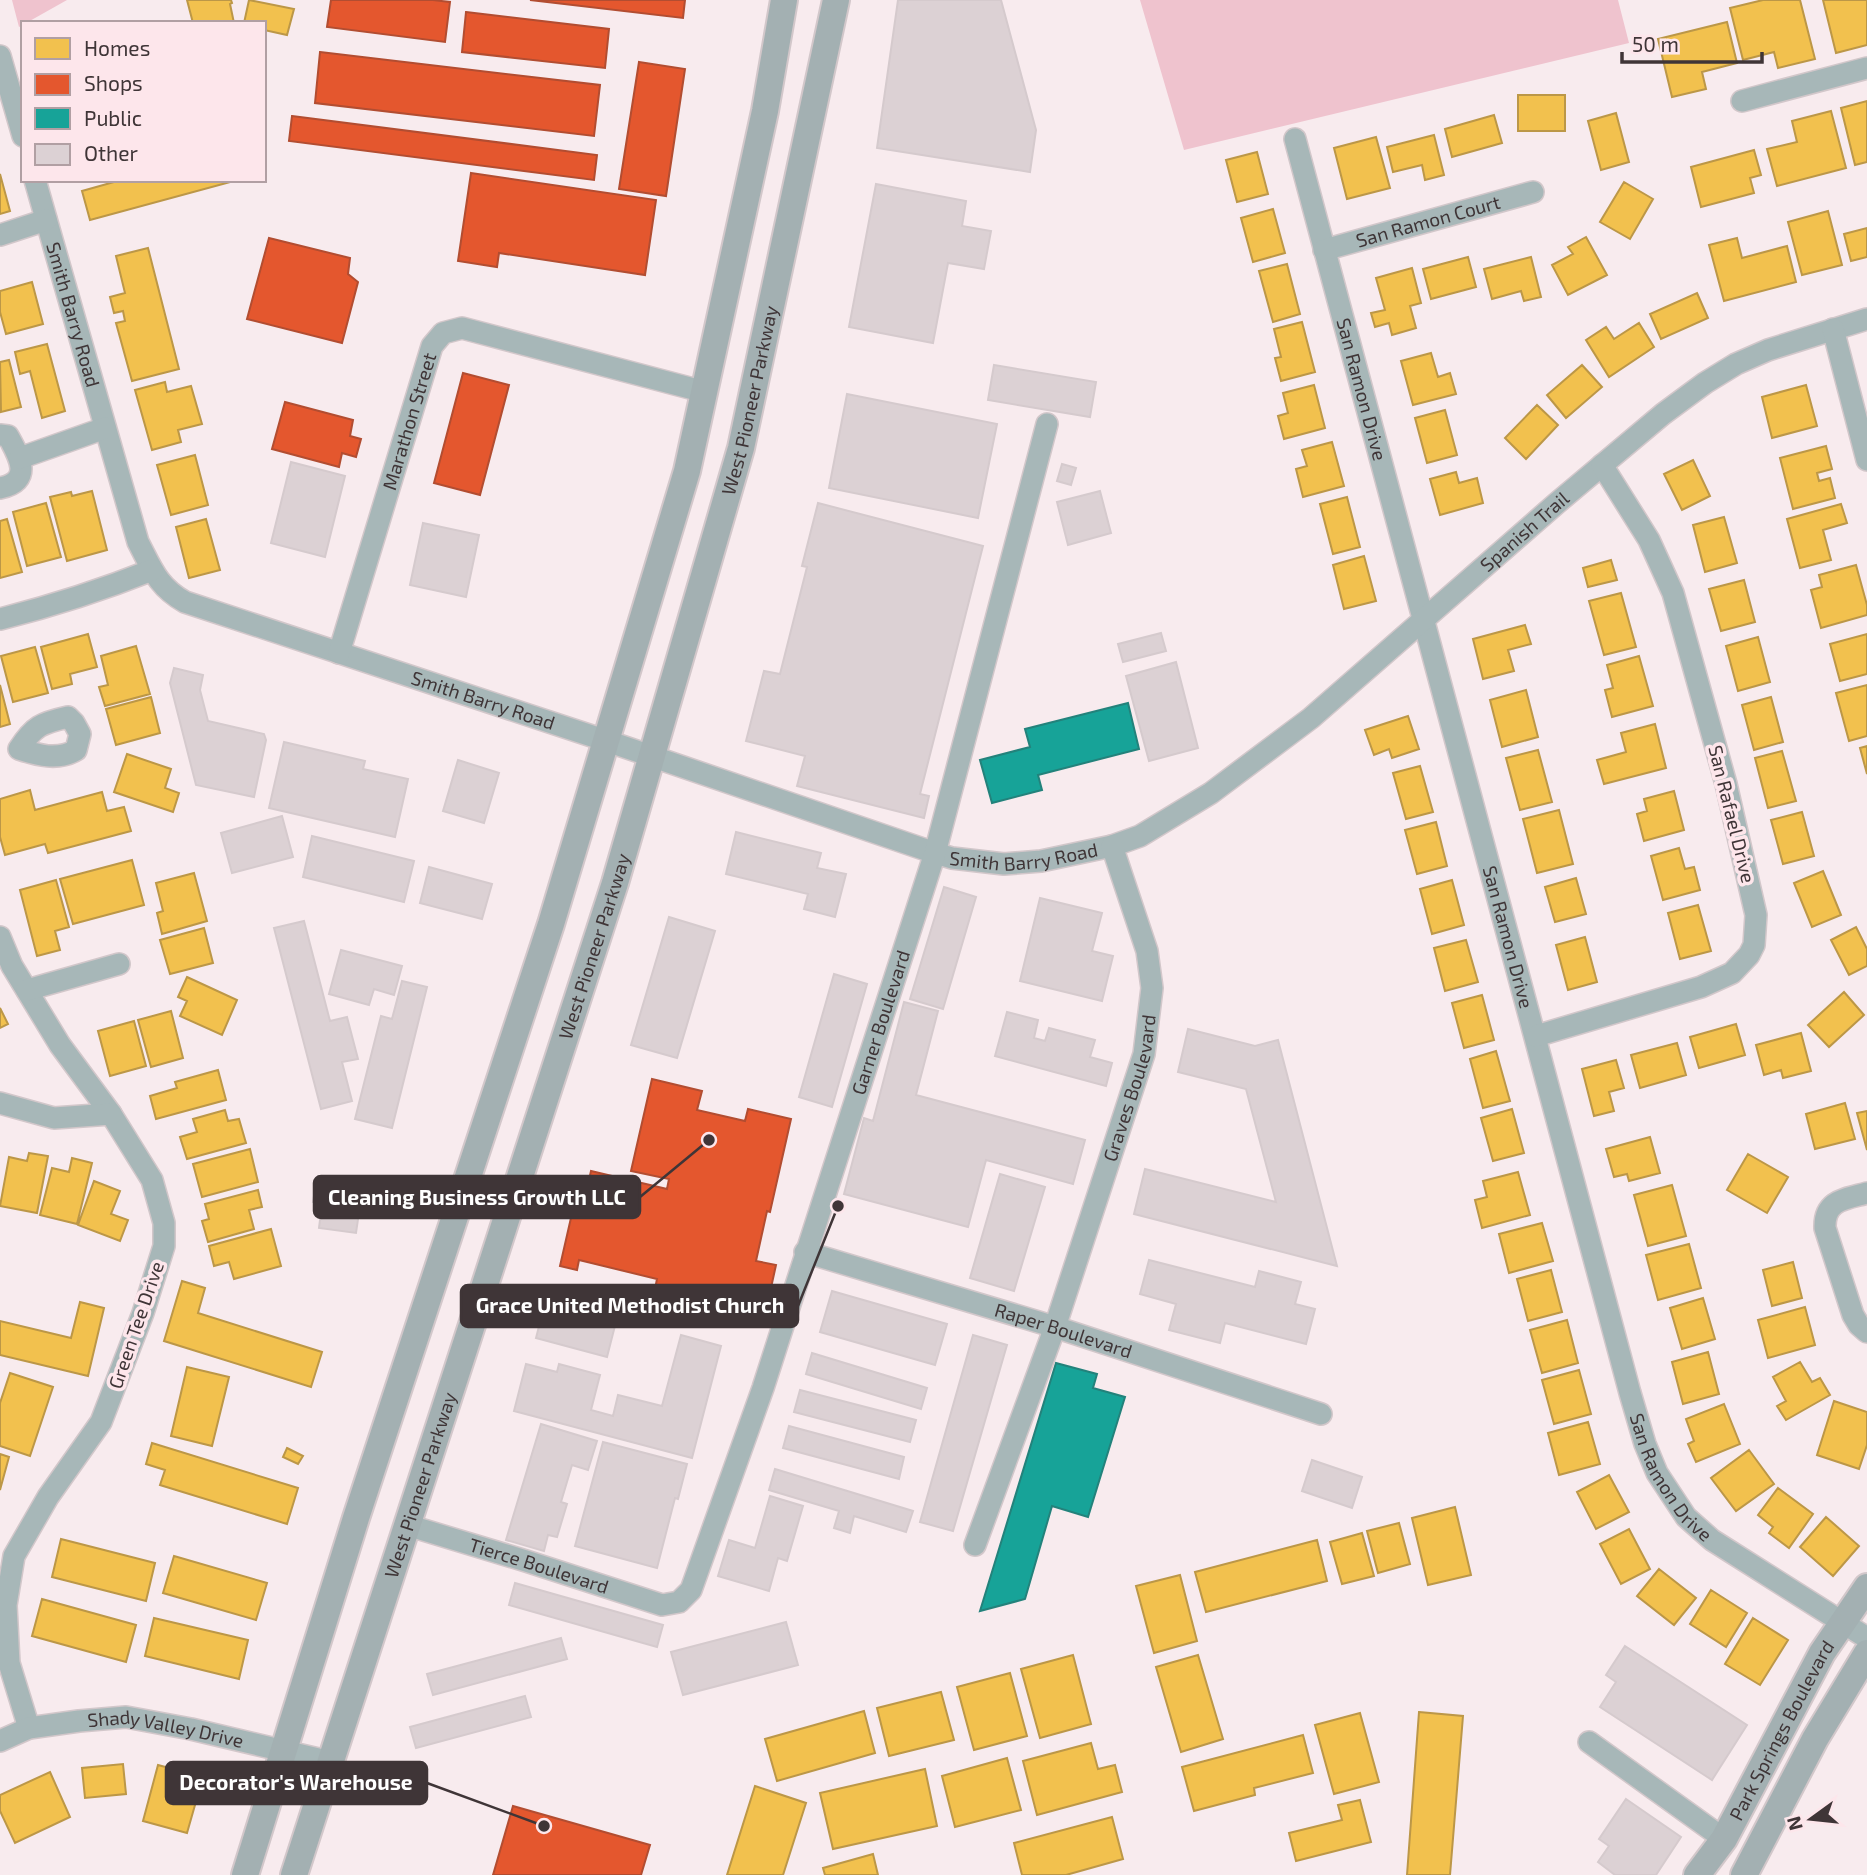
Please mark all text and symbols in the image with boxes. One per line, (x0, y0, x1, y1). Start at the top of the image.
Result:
legend (21, 21, 266, 182)
scale bar (1622, 21, 1762, 65)
text: 50 m (1632, 31, 1679, 56)
text: Homes (84, 35, 150, 60)
text: Shops (84, 70, 143, 95)
text: Public (84, 105, 142, 130)
text: Other (84, 140, 139, 165)
street label: San Ramon Court (1353, 190, 1503, 252)
street label: Smith Barry Road (42, 239, 105, 390)
street label: West Pioneer Parkway (716, 303, 782, 498)
street label: San Ramon Drive (1332, 315, 1392, 463)
street label: Marathon Street (377, 350, 440, 493)
street label: Spanish Trail (1475, 486, 1573, 576)
street label: Smith Barry Road (409, 665, 558, 734)
street label: San Rafael Drive (1704, 743, 1761, 885)
street label: Smith Barry Road (948, 837, 1100, 875)
street label: West Pioneer Parkway (553, 851, 634, 1042)
street label: San Ramon Drive (1479, 863, 1539, 1011)
street label: Garner Boulevard (846, 947, 914, 1097)
street label: Graves Boulevard (1098, 1013, 1160, 1164)
callout: Cleaning Business Growth LLC (314, 1176, 640, 1218)
text: Cleaning Business Growth LLC (328, 1184, 626, 1209)
street label: Green Tee Drive (103, 1258, 168, 1392)
callout: Grace United Methodist Church (461, 1285, 798, 1327)
text: Grace United Methodist Church (476, 1292, 784, 1317)
street label: Raper Boulevard (992, 1298, 1135, 1362)
street label: West Pioneer Parkway (379, 1389, 461, 1580)
street label: San Ramon Drive (1626, 1411, 1717, 1546)
street label: Tierce Boulevard (467, 1532, 612, 1598)
street label: Park Springs Boulevard (1724, 1635, 1838, 1824)
street label: Shady Valley Drive (86, 1705, 246, 1752)
callout: Decorator's Warehouse (166, 1762, 427, 1804)
text: Decorator's Warehouse (179, 1769, 413, 1794)
north arrow (1776, 1784, 1846, 1854)
text: N (1781, 1814, 1807, 1833)

